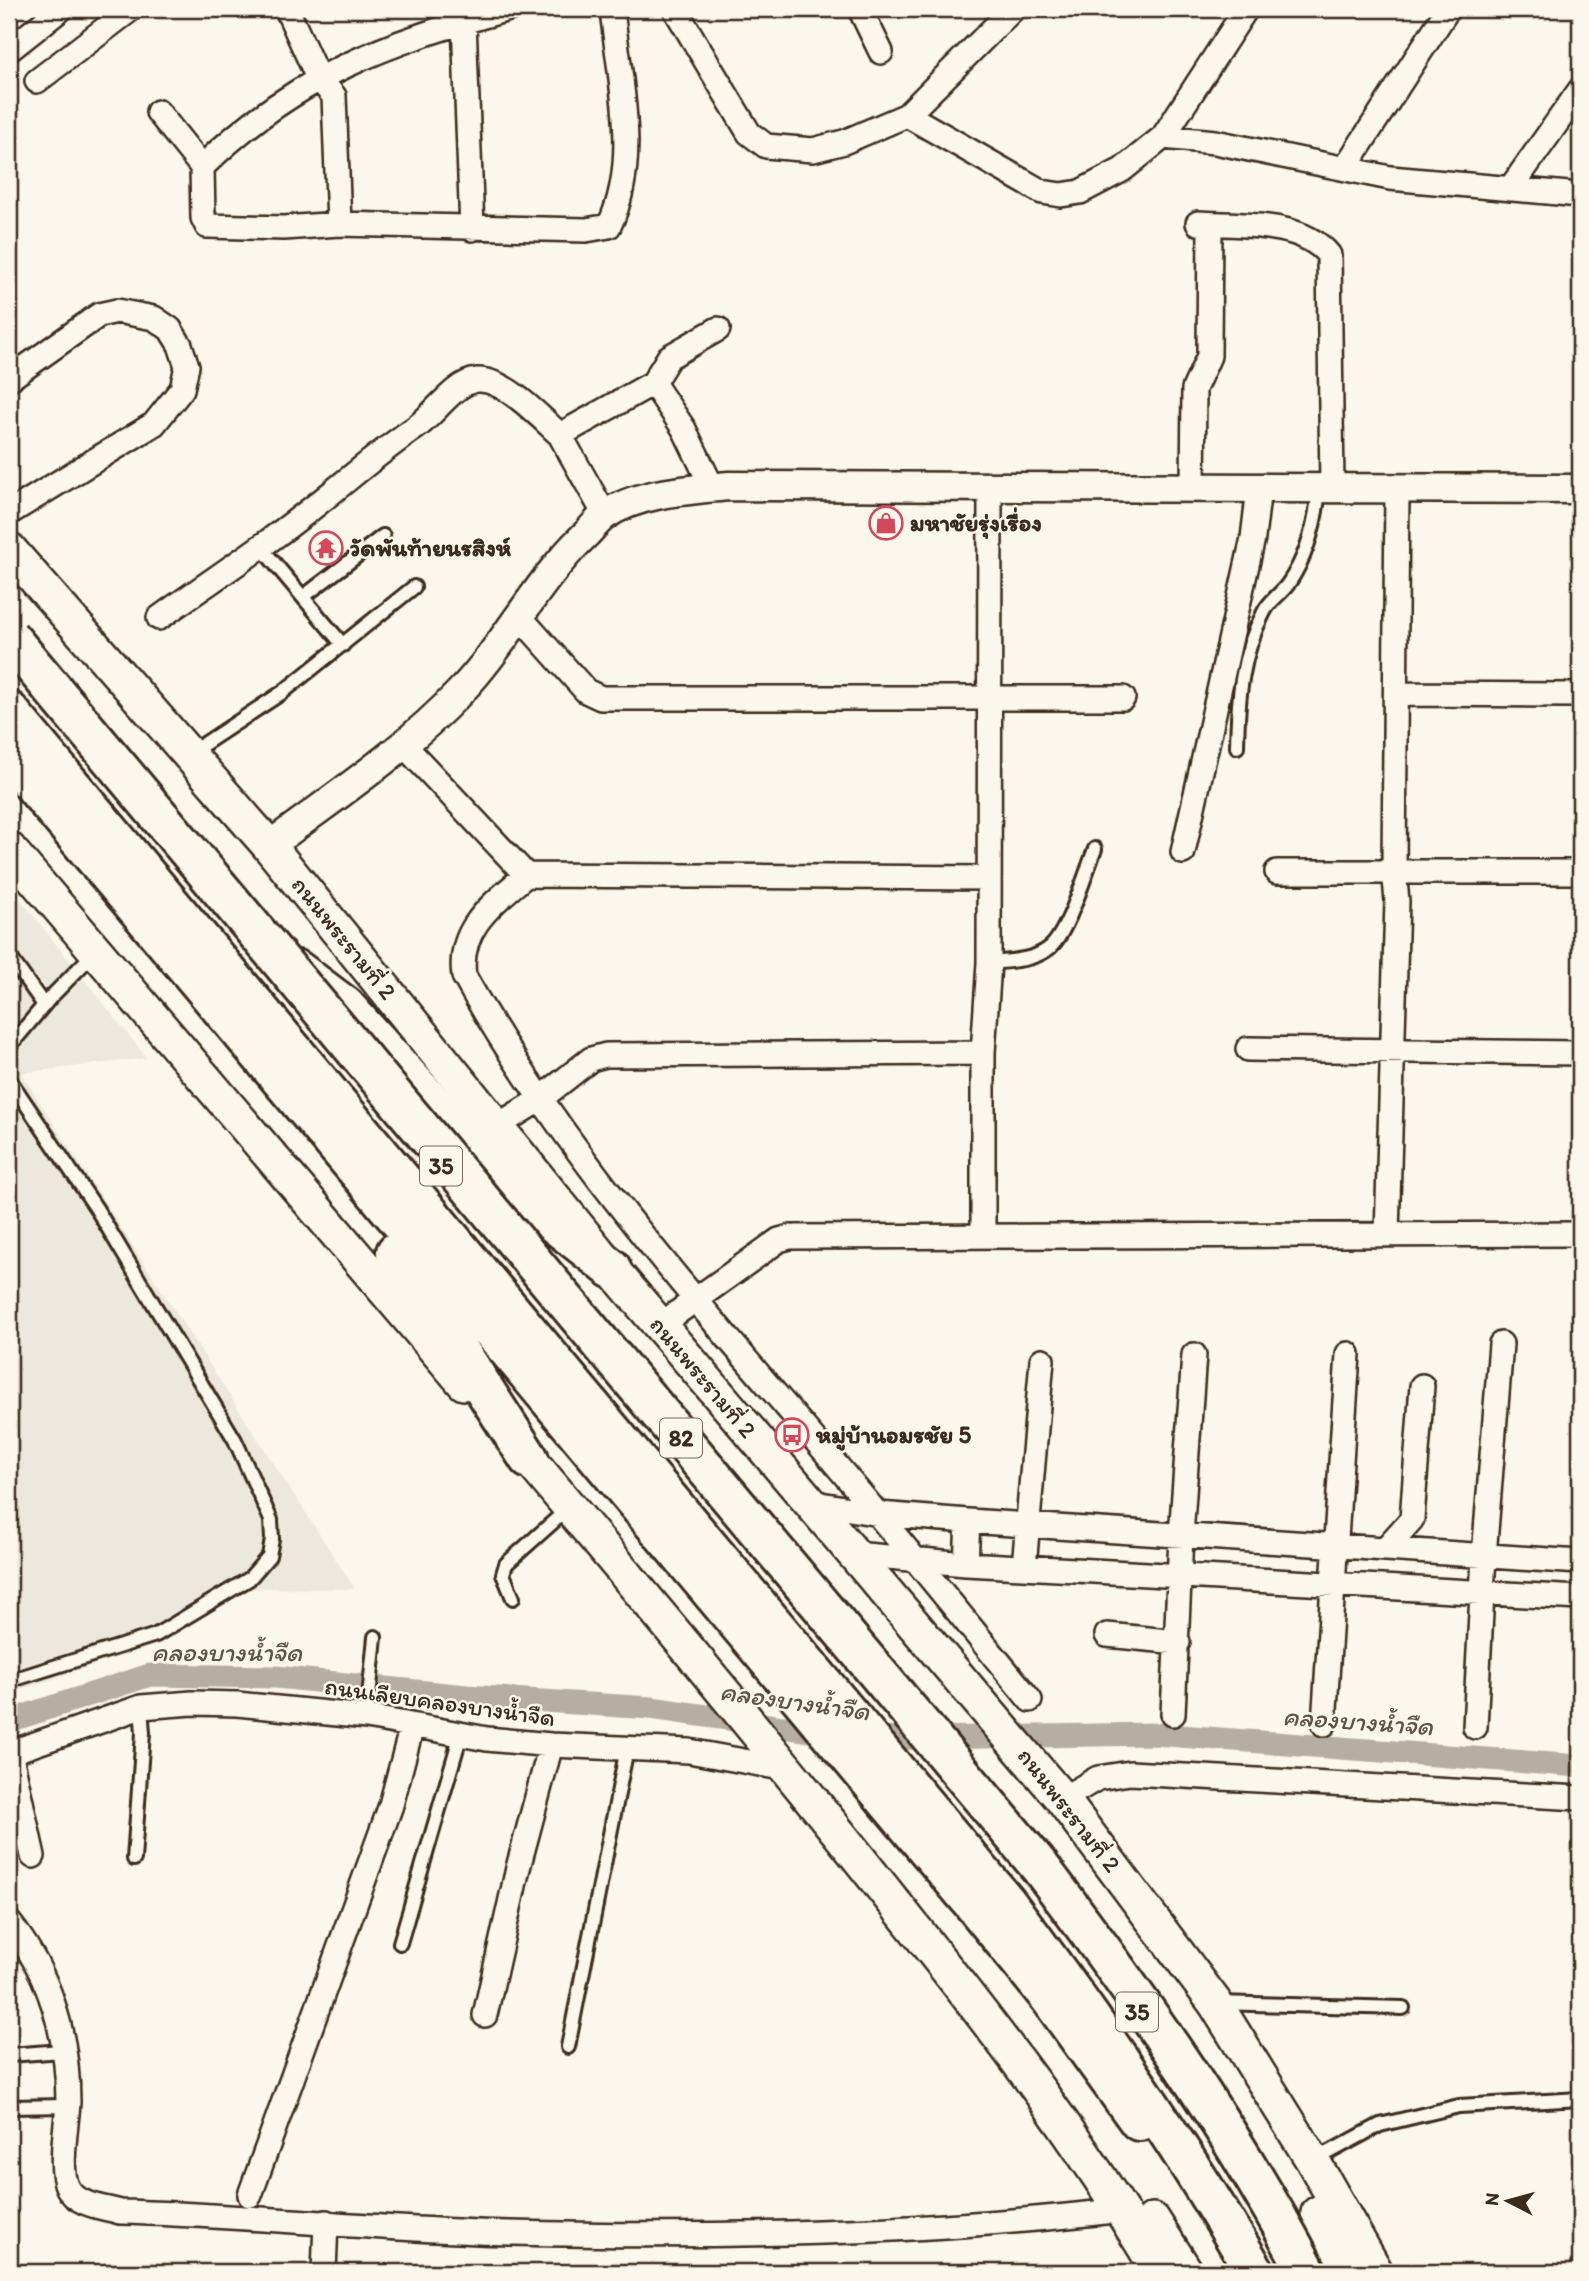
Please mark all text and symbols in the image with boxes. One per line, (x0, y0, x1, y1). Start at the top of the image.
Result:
shop icon: มหาชัยรุ่งเรื่อง (867, 504, 905, 542)
place label: มหาชัยรุ่งเรื่อง (910, 507, 1042, 540)
temple icon: วัดพันท้ายนรสิงห์ (307, 529, 345, 567)
place label: วัดพันท้ายนรสิงห์ (350, 533, 511, 562)
street label: ถนนพระรามที่ 2 (286, 869, 404, 1005)
road number: 35 (420, 1147, 462, 1186)
street label: ถนนพระรามที่ 2 (644, 1309, 764, 1444)
bus stop icon: หมู่บ้านอมรชัย 5 (773, 1416, 811, 1454)
road number: 82 (660, 1418, 702, 1457)
place label: หมู่บ้านอมรชัย 5 (815, 1420, 971, 1451)
water label: คลองบางน้ำจืด (152, 1636, 303, 1668)
street label: ถนนเลียบคลองบางน้ำจืด (323, 1670, 557, 1732)
water label: คลองบางน้ำจืด (718, 1675, 872, 1727)
water label: คลองบางน้ำจืด (1282, 1700, 1435, 1742)
street label: ถนนพระรามที่ 2 (1012, 1741, 1128, 1878)
road number: 35 (1116, 1993, 1158, 2032)
north arrow (1474, 2166, 1544, 2236)
text: N (1479, 2192, 1504, 2207)

